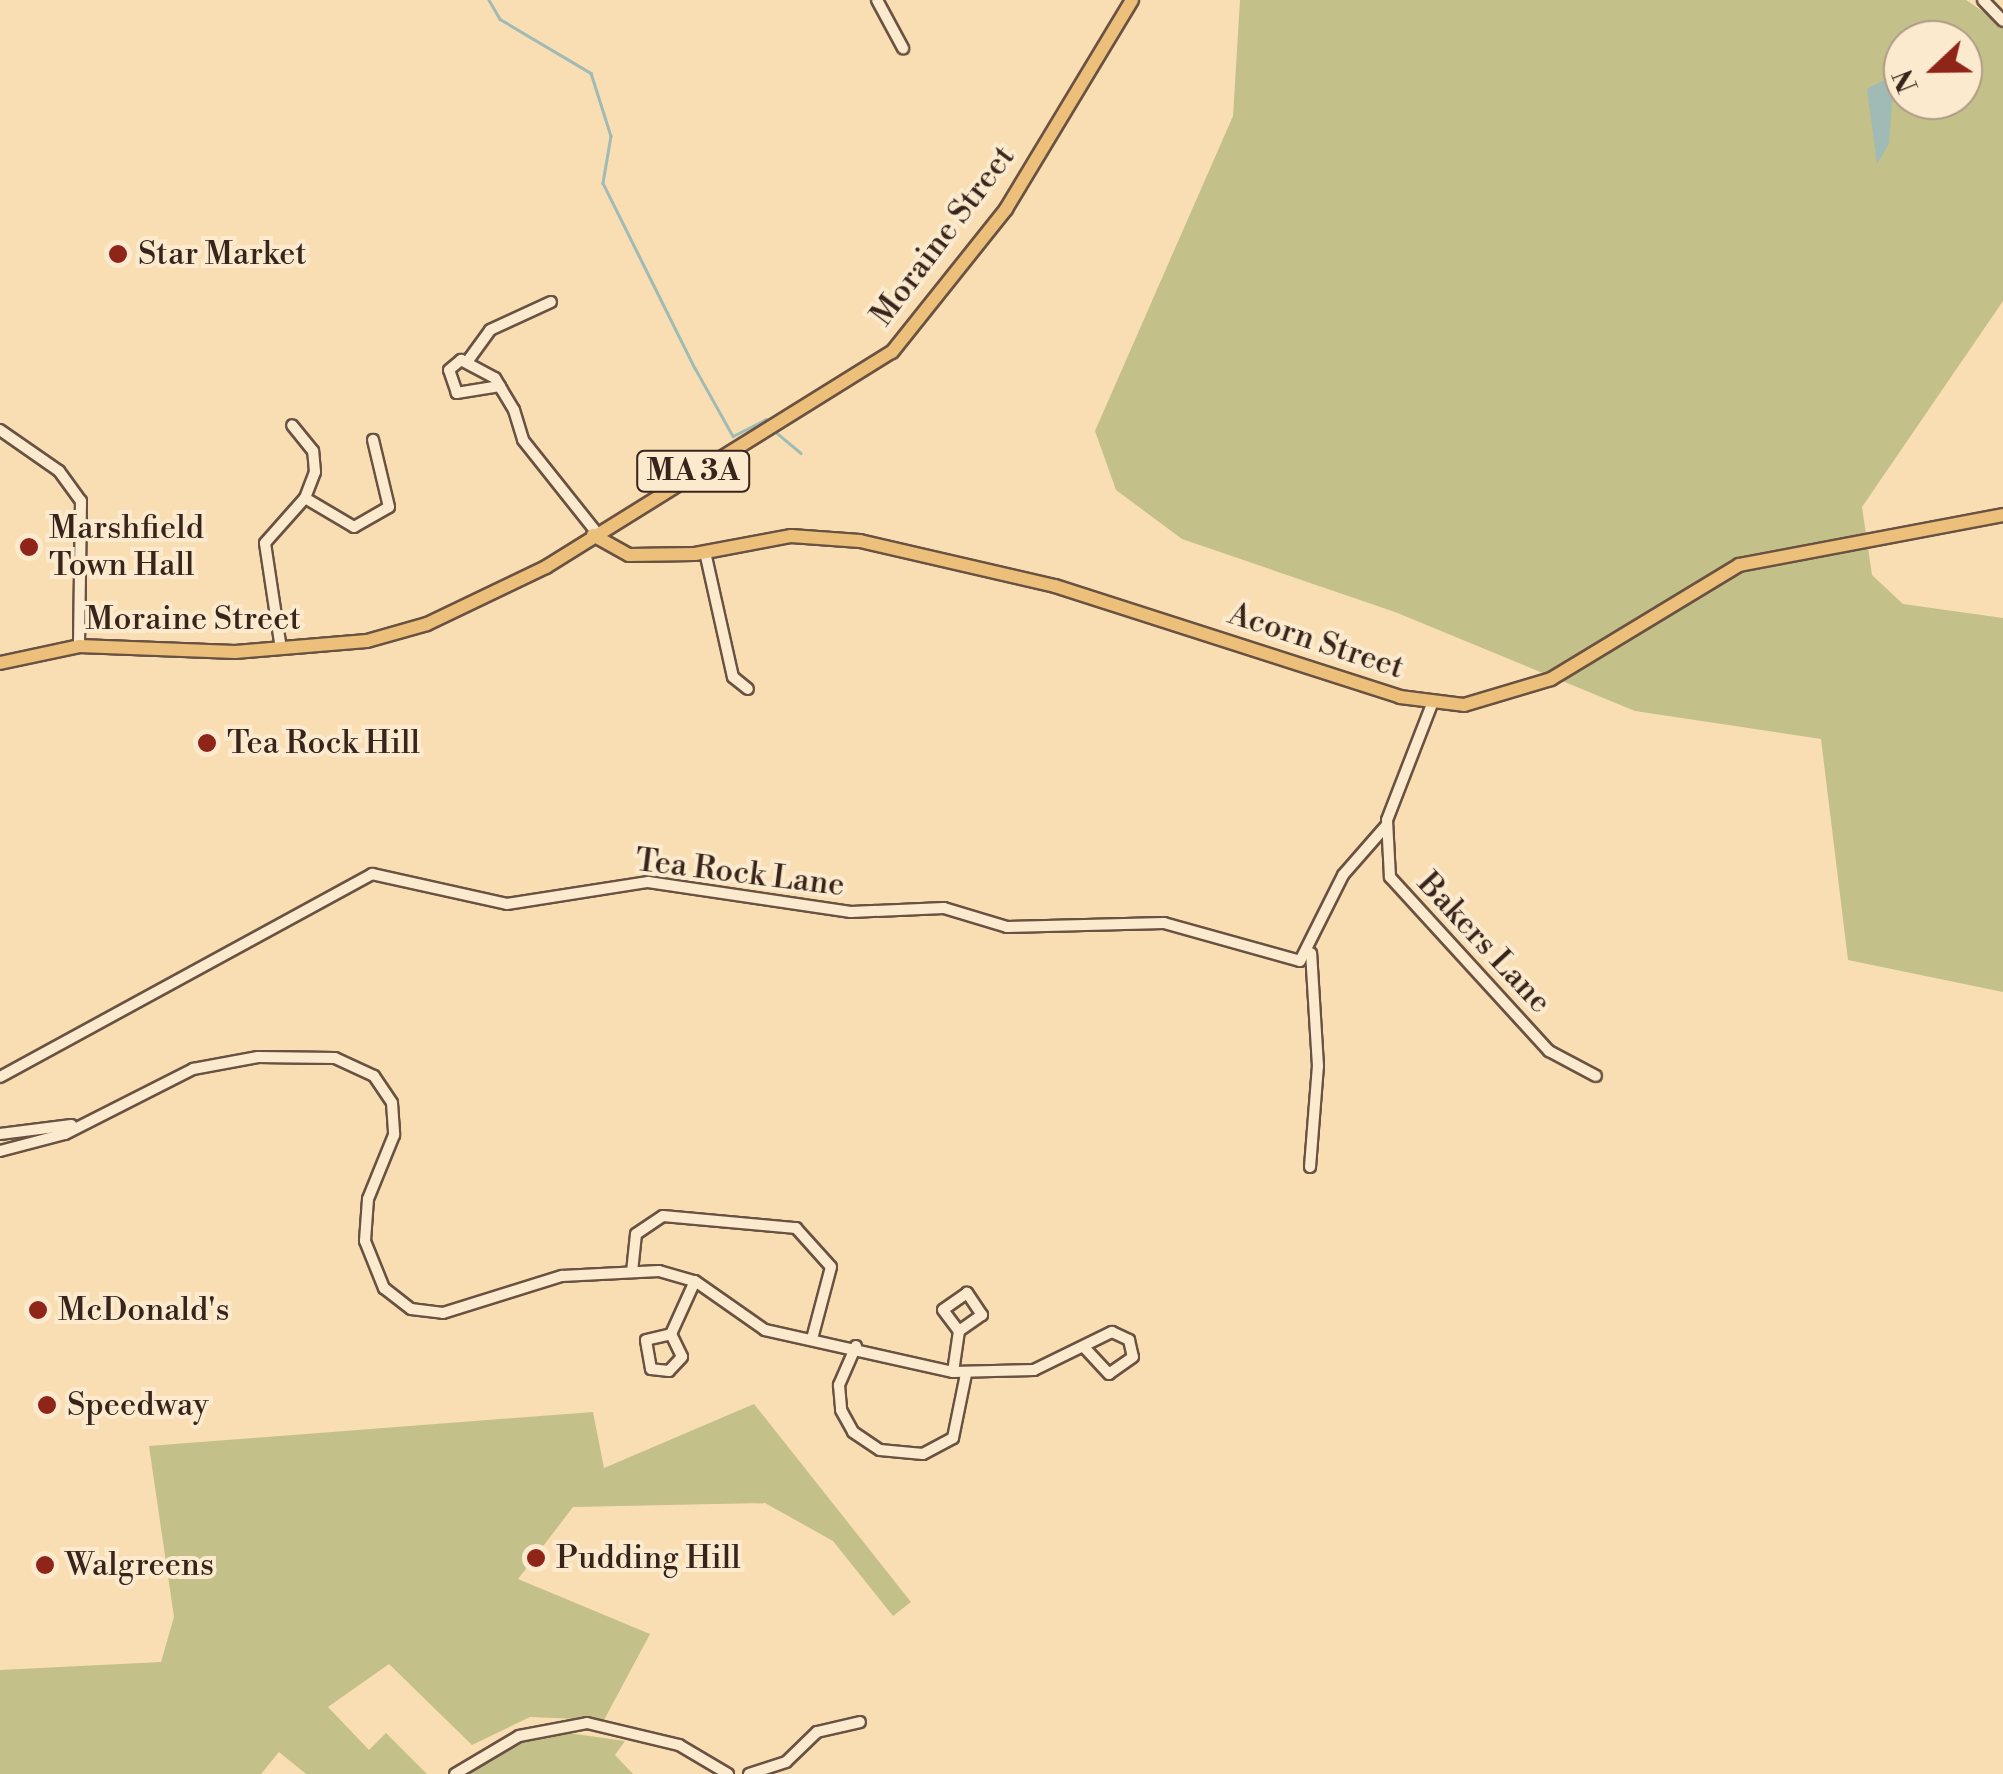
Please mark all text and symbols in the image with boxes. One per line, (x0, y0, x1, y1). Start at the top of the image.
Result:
north arrow (1883, 20, 1983, 120)
text: N (1886, 64, 1927, 98)
street label: Moraine Street (863, 138, 1023, 334)
place label: Star Market (138, 235, 307, 273)
marker: Star Market (107, 243, 129, 265)
road number: MA 3A (636, 446, 750, 496)
place label: Marshfield Town Hall (49, 510, 204, 585)
marker: Marshfield Town Hall (18, 536, 40, 558)
street label: Acorn Street (1223, 595, 1409, 687)
street label: Moraine Street (85, 600, 301, 638)
place label: Tea Rock Hill (227, 724, 420, 762)
marker: Tea Rock Hill (196, 732, 218, 754)
street label: Tea Rock Lane (633, 841, 847, 905)
street label: Bakers Lane (1409, 865, 1559, 1021)
place label: McDonald's (58, 1291, 229, 1329)
marker: McDonald's (27, 1299, 49, 1321)
place label: Speedway (67, 1386, 208, 1424)
marker: Speedway (36, 1394, 58, 1416)
place label: Pudding Hill (556, 1539, 741, 1577)
place label: Walgreens (65, 1546, 214, 1584)
marker: Pudding Hill (525, 1547, 547, 1569)
marker: Walgreens (34, 1554, 56, 1576)

